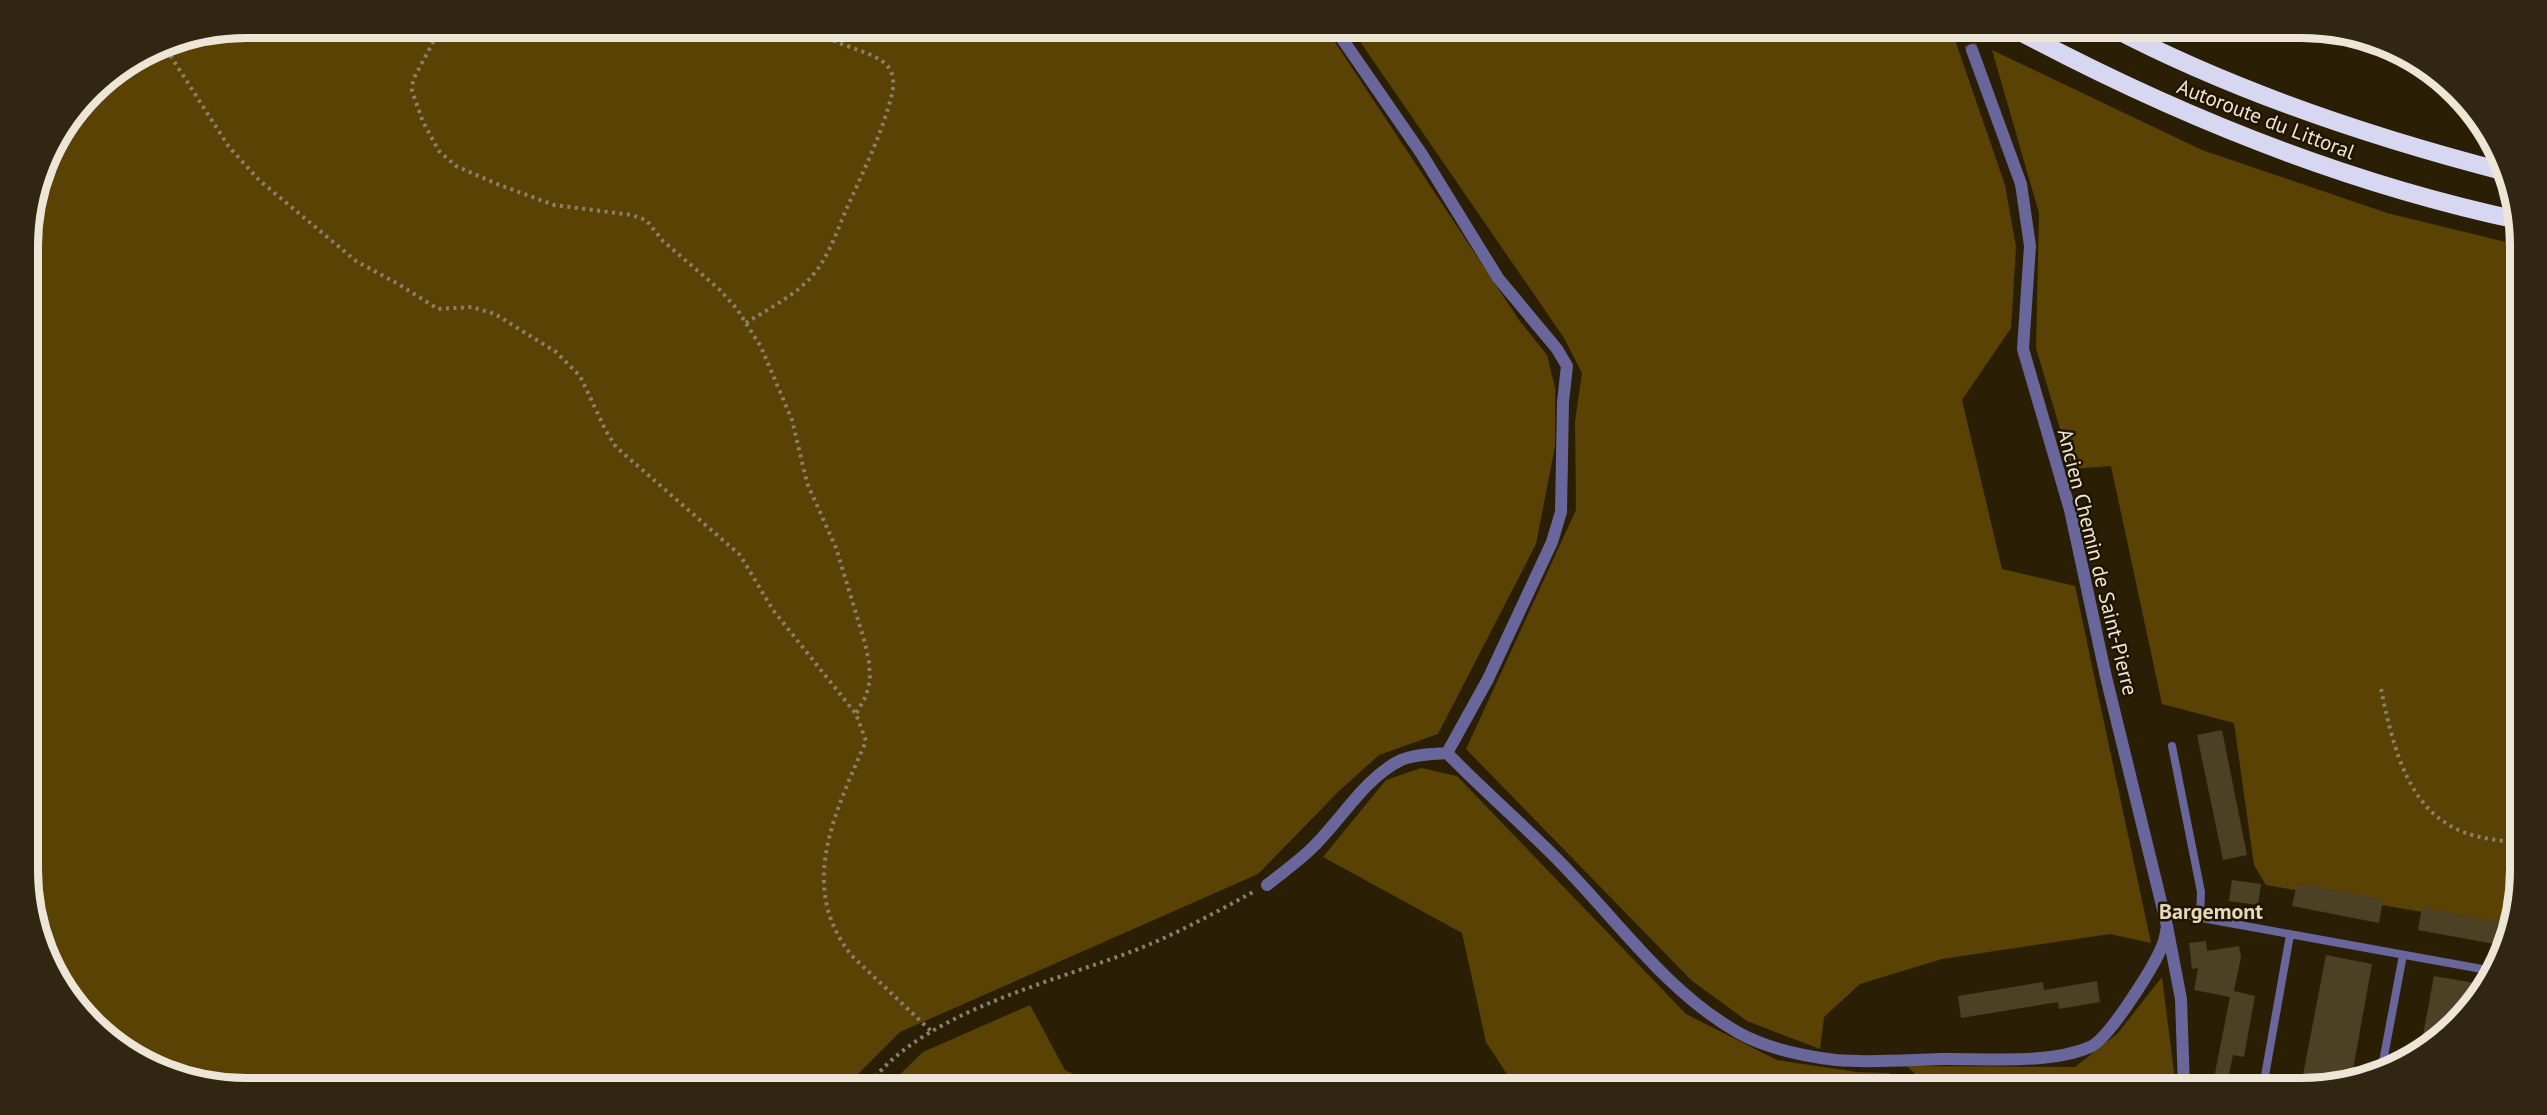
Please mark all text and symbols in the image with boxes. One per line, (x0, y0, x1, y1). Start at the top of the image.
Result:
street label: Autoroute du Littoral (2173, 73, 2359, 165)
street label: Ancien Chemin de Saint-Pierre (2052, 426, 2144, 698)
district label: Bargemont (2159, 897, 2263, 925)

